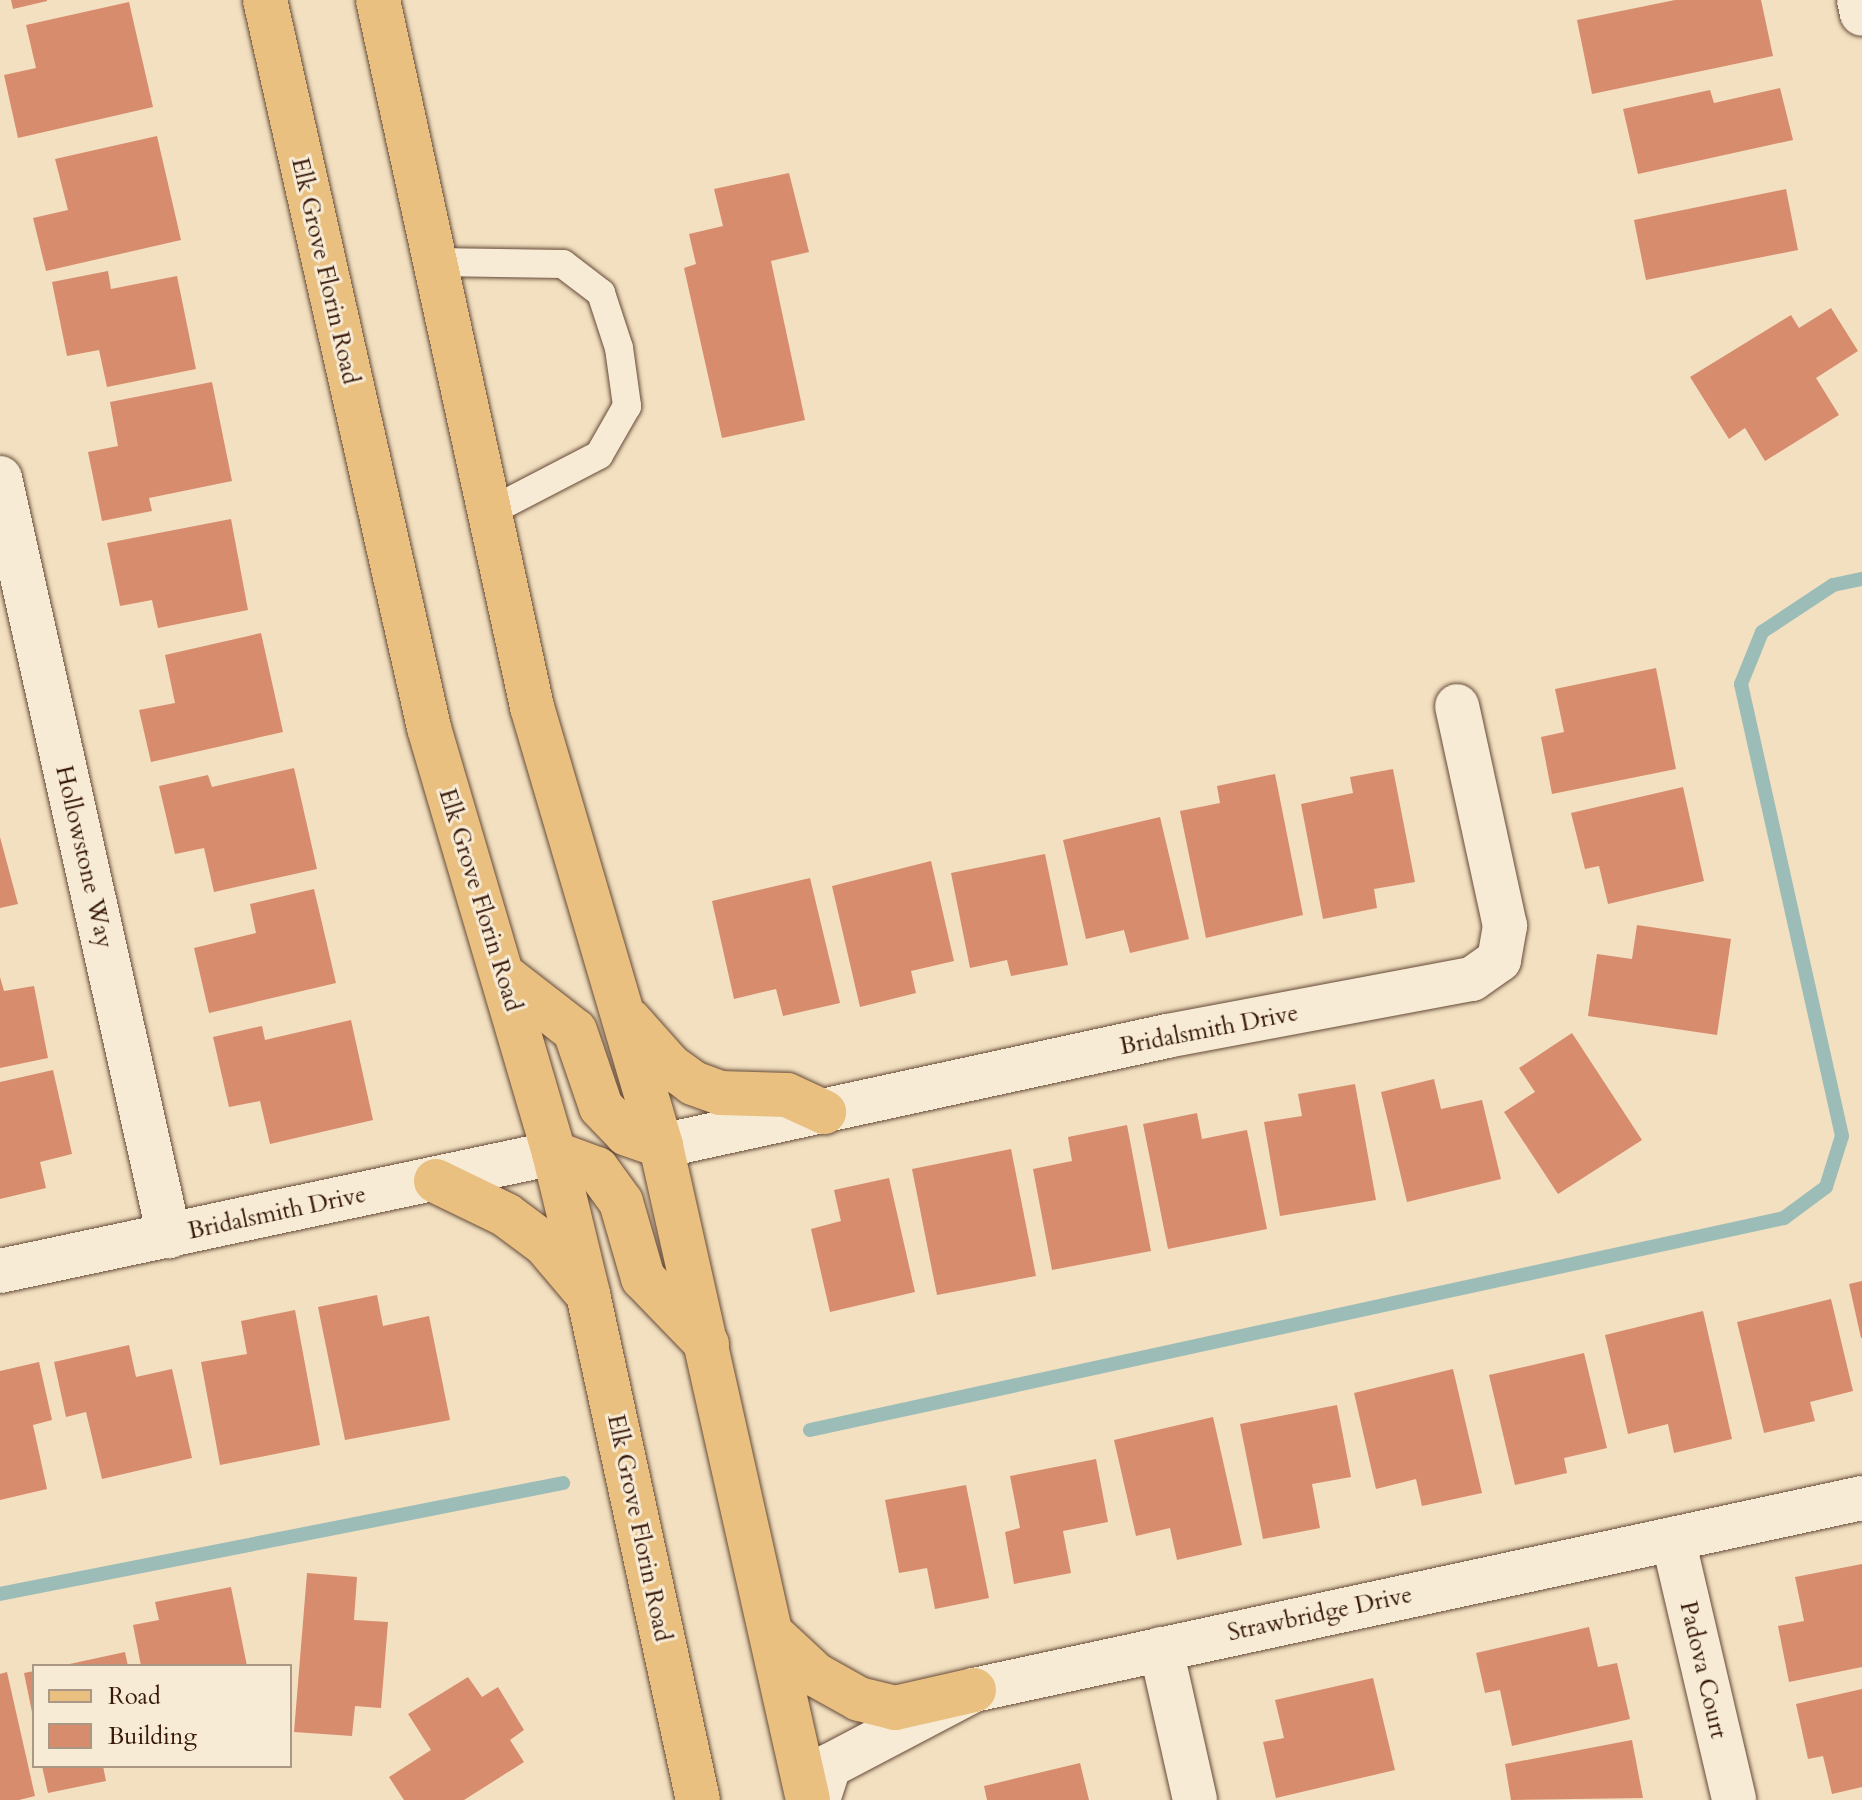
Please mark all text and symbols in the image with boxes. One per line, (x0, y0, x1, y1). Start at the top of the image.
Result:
street label: Elk Grove Florin Road (285, 155, 365, 387)
street label: Hollowstone Way (49, 763, 119, 951)
street label: Elk Grove Florin Road (432, 785, 528, 1015)
street label: Bridalsmith Drive (1117, 999, 1301, 1061)
street label: Bridalsmith Drive (185, 1180, 369, 1246)
street label: Elk Grove Florin Road (601, 1412, 677, 1644)
street label: Strawbridge Drive (1225, 1580, 1415, 1648)
street label: Padova Court (1673, 1599, 1733, 1741)
legend (32, 1664, 292, 1768)
text: Road (108, 1680, 161, 1713)
text: Building (108, 1720, 197, 1753)

